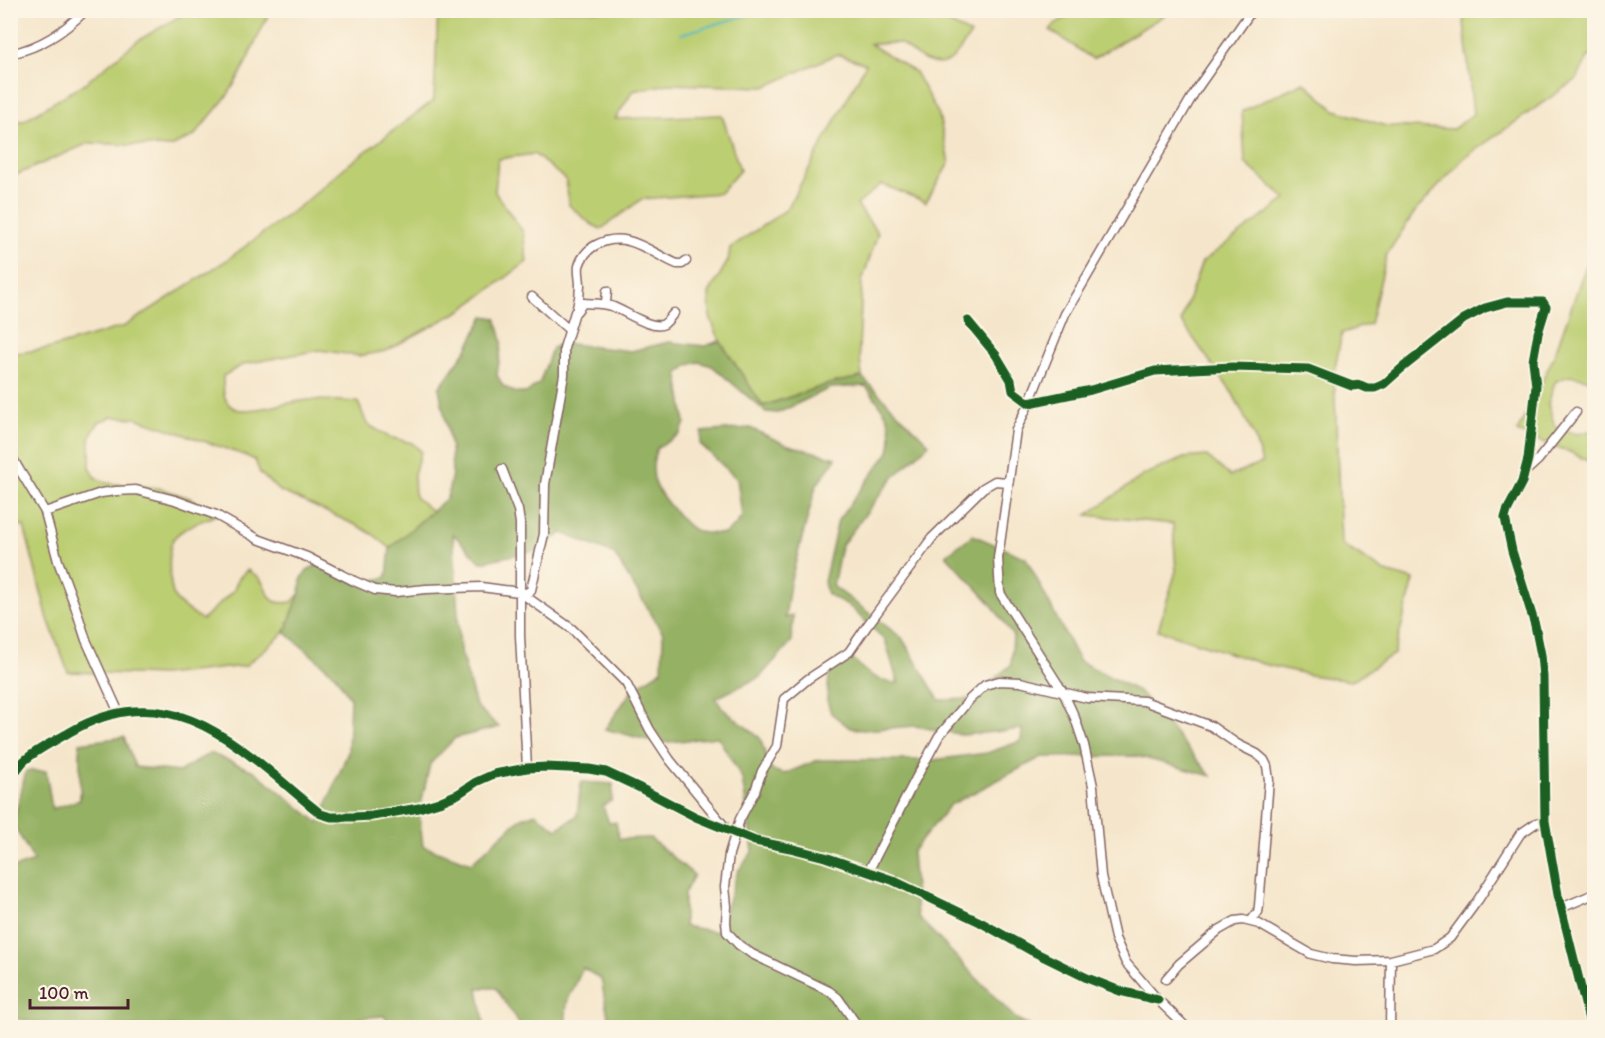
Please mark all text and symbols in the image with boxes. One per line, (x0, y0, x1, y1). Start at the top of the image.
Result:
scale bar (30, 972, 128, 1010)
text: 100 m (39, 982, 89, 1004)

